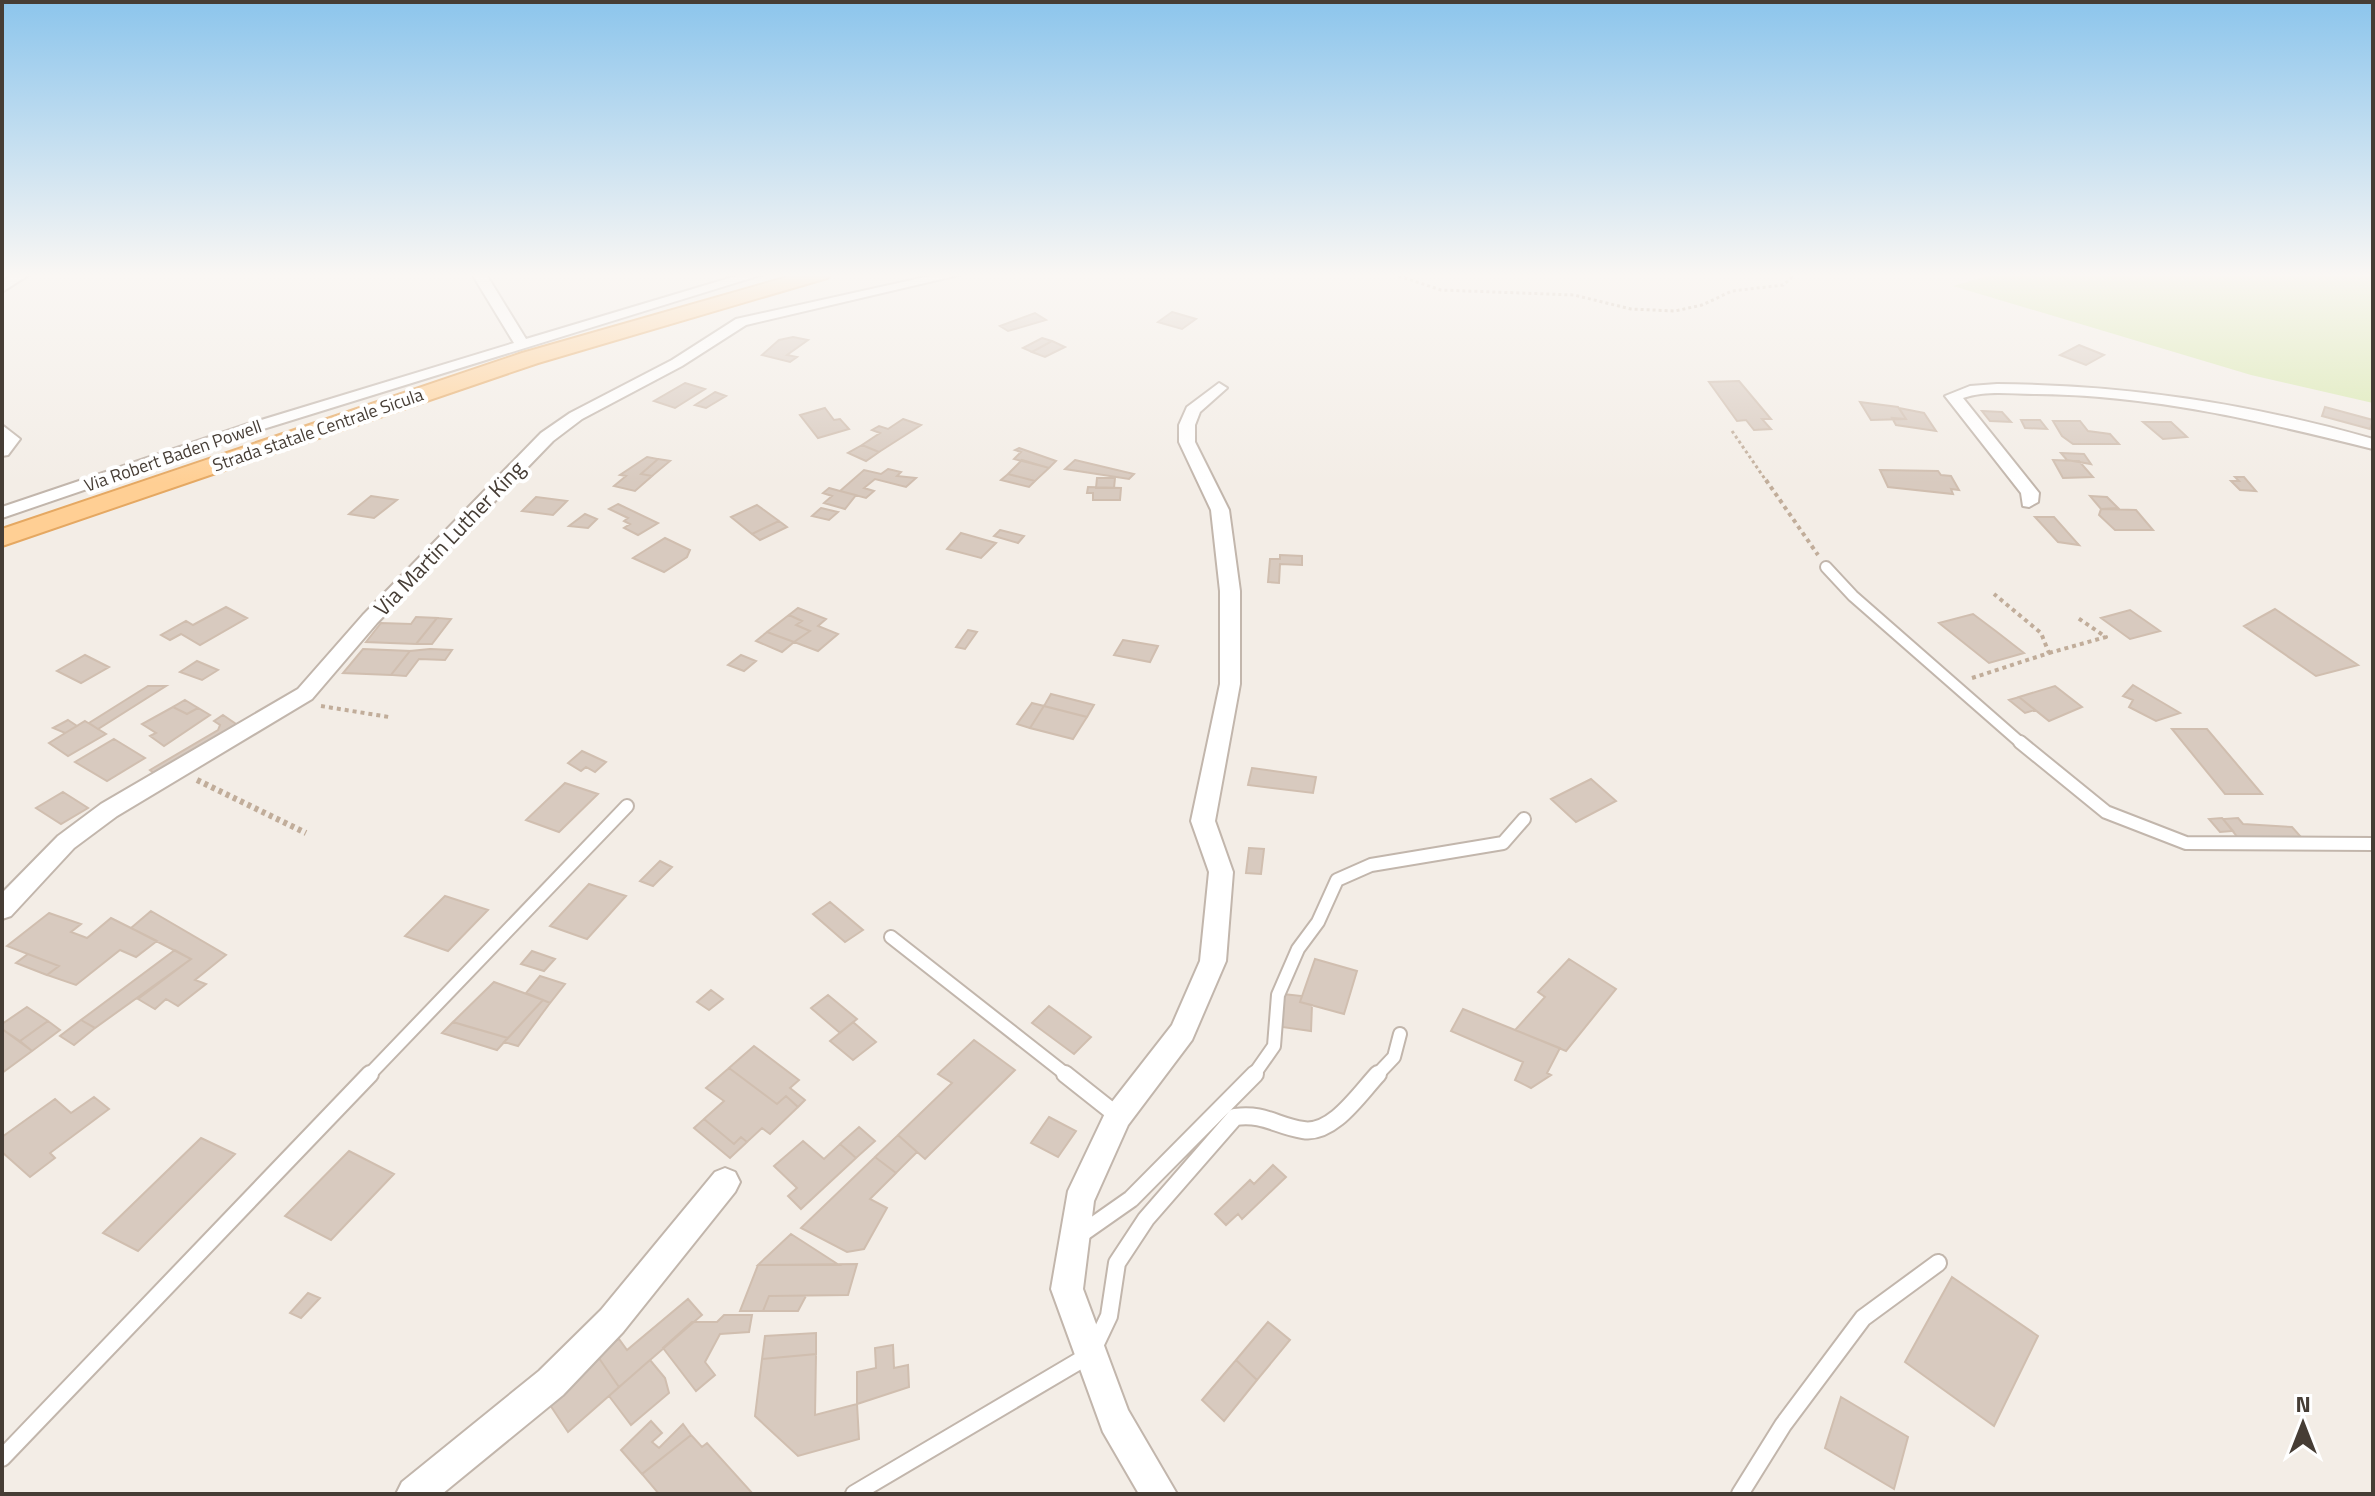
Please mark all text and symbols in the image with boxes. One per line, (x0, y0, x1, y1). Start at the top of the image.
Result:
street label: Strada statale Centrale Sicula (209, 381, 427, 478)
street label: Via Robert Baden Powell (80, 412, 265, 499)
street label: Via Martin Luther King (365, 452, 533, 624)
north arrow (2263, 1384, 2343, 1464)
text: N (2295, 1387, 2311, 1421)

